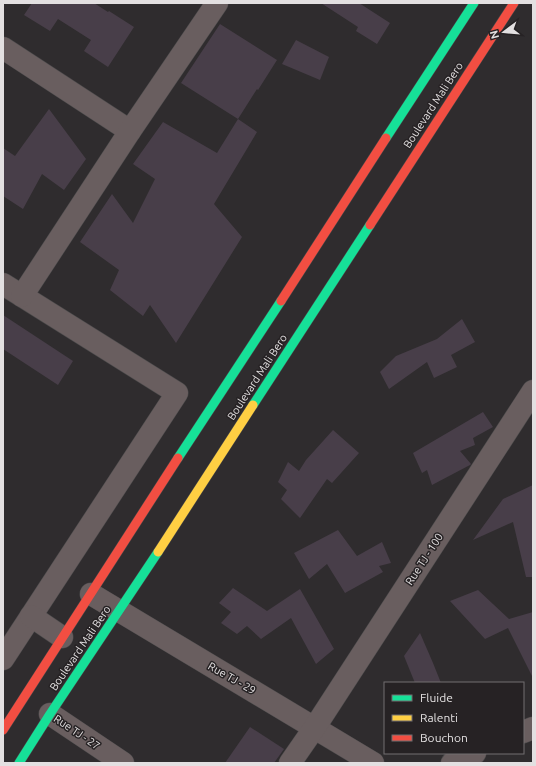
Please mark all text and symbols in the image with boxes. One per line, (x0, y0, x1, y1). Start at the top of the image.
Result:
north arrow (484, 12, 524, 52)
text: N (487, 29, 501, 40)
street label: Boulevard Mali Bero (401, 60, 465, 150)
street label: Boulevard Mali Bero (225, 332, 289, 422)
street label: Rue TJ - 100 (403, 531, 445, 587)
street label: Boulevard Mali Bero (47, 603, 113, 693)
street label: Rue TJ - 29 (206, 660, 258, 696)
legend (384, 682, 524, 754)
text: Fluide (420, 691, 453, 704)
text: Ralenti (420, 711, 458, 724)
street label: Rue TJ - 27 (52, 712, 102, 752)
text: Bouchon (420, 731, 468, 744)

